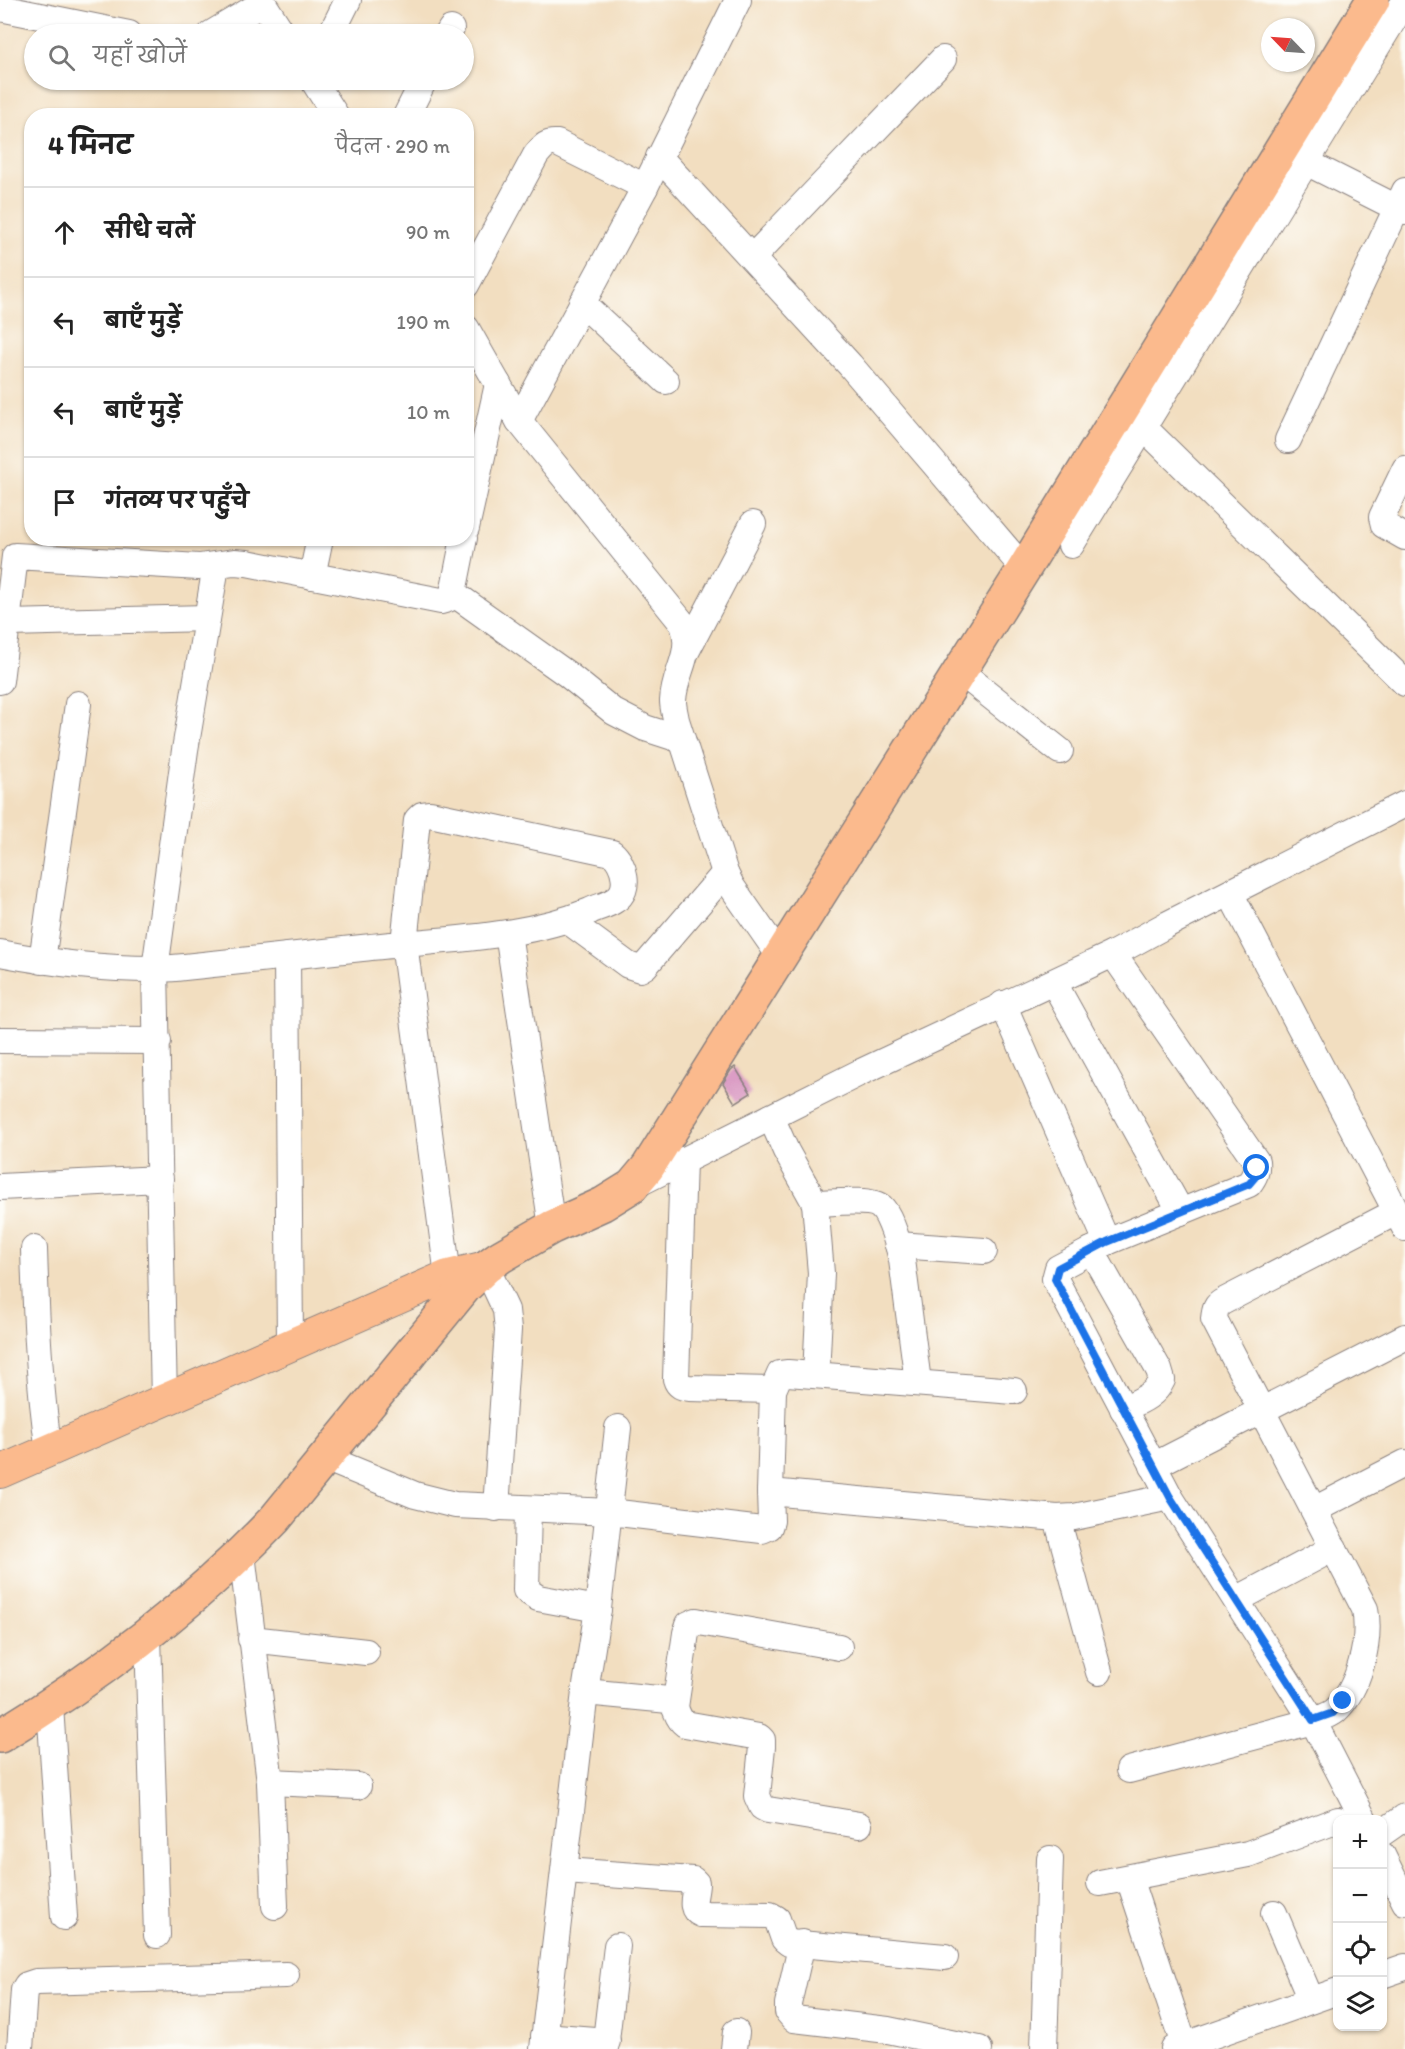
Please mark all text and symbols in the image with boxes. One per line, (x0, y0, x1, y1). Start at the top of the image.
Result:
north arrow (1261, 18, 1315, 72)
search box (24, 24, 474, 90)
icon: search (45, 41, 78, 74)
text: यहाँ खोजें (93, 42, 187, 69)
text: 4 मिनट (48, 129, 133, 161)
text: पैदल · 290 m (335, 134, 450, 158)
icon: ahead (48, 216, 81, 249)
text: सीधे चलें (105, 217, 194, 244)
text: 90 m (406, 220, 450, 244)
icon: left (48, 306, 81, 339)
text: बाएँ मुड़ें (105, 307, 182, 334)
text: 190 m (397, 310, 450, 334)
icon: left (48, 396, 81, 429)
text: बाएँ मुड़ें (105, 397, 182, 424)
text: 10 m (407, 400, 450, 424)
icon: arrive (48, 486, 81, 519)
text: गंतव्य पर पहुँचे (105, 487, 249, 514)
route start (1243, 1154, 1269, 1180)
route end (1329, 1687, 1355, 1713)
map controls (1333, 1815, 1387, 2031)
button: + (1333, 1815, 1387, 1869)
button: − (1333, 1869, 1387, 1923)
button: locate (1333, 1923, 1387, 1977)
button: layers (1333, 1977, 1387, 2031)

